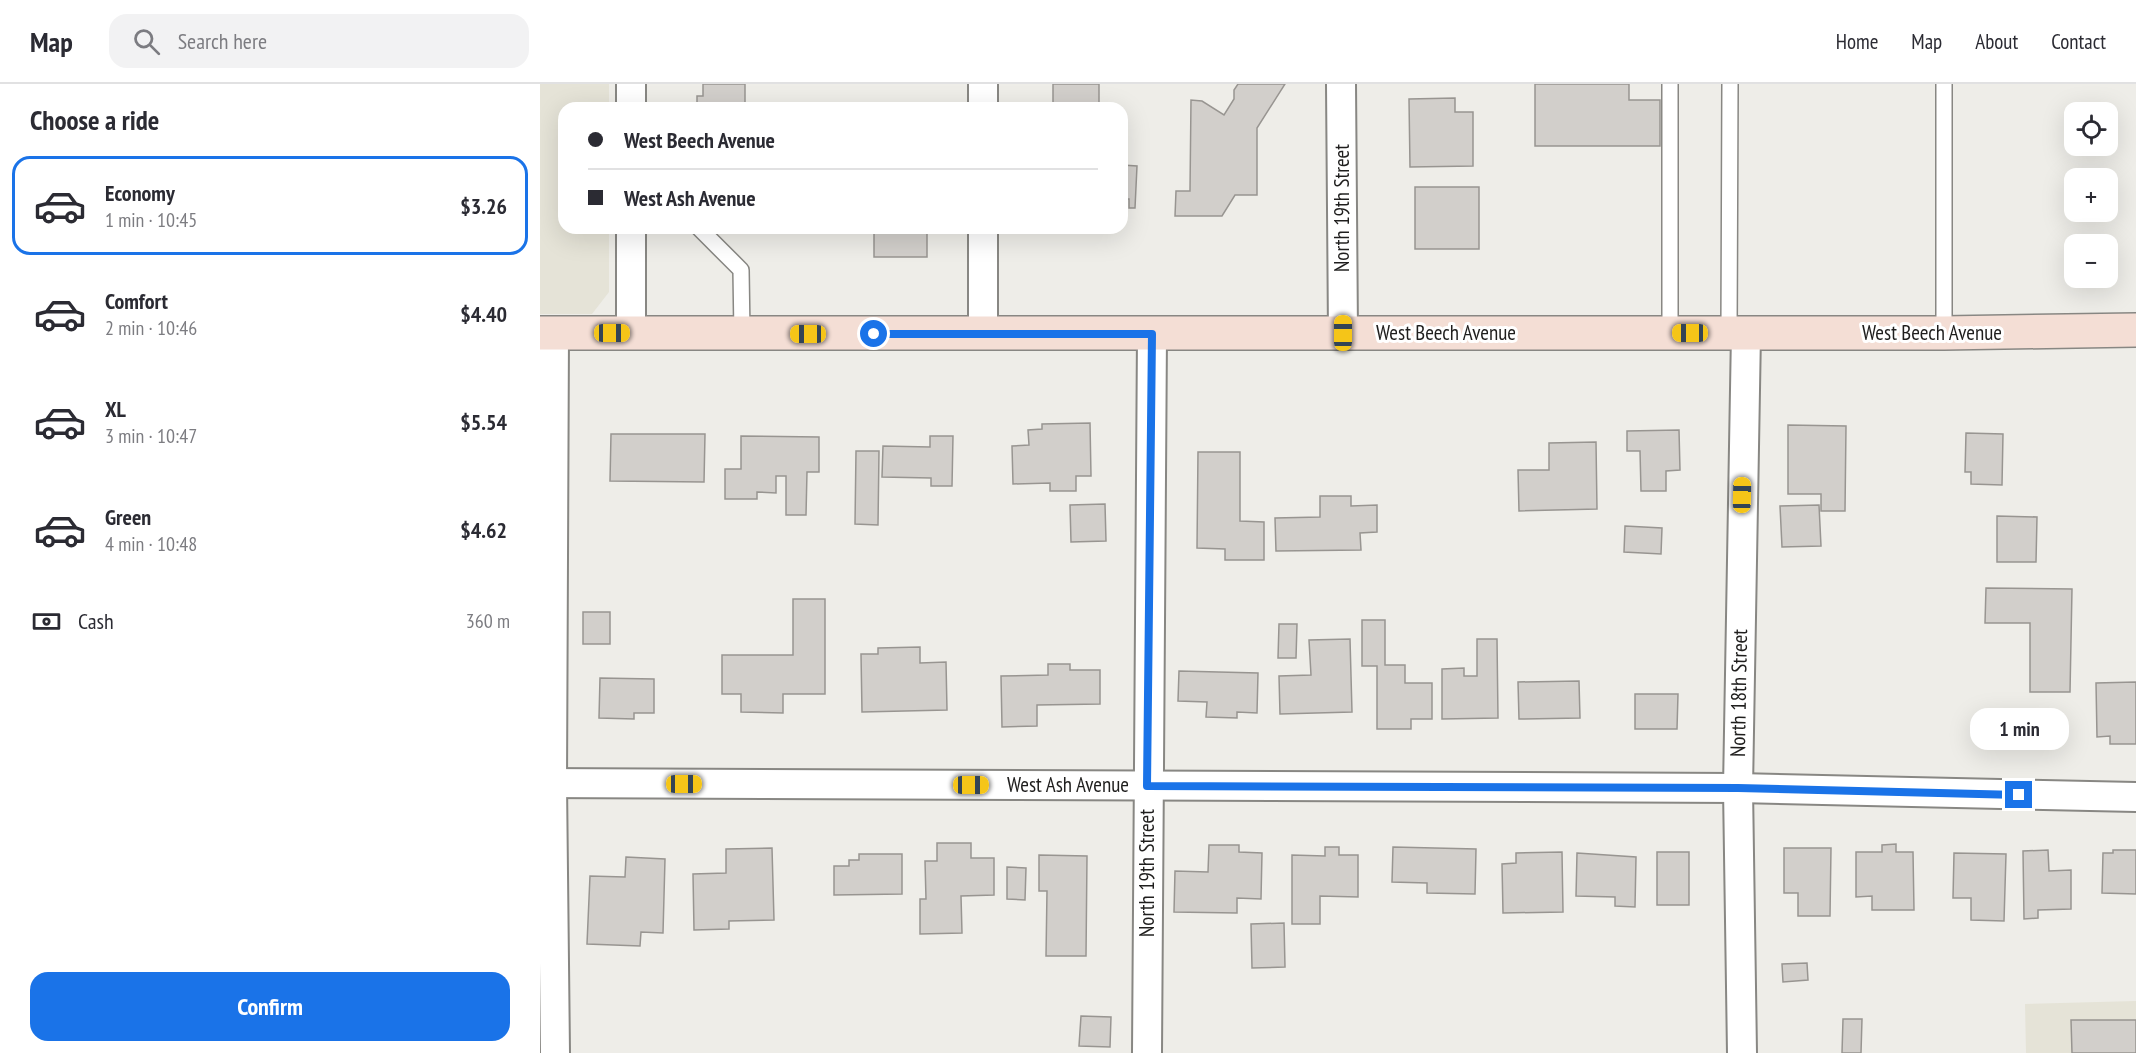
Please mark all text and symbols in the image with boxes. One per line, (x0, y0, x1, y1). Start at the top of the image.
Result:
search box (109, 14, 529, 68)
text: Map (30, 23, 73, 60)
icon: search (130, 25, 163, 58)
text: Search here (178, 27, 267, 55)
text: Home (1836, 28, 1878, 55)
text: Map (1911, 28, 1942, 55)
text: About (1975, 28, 2018, 55)
text: Contact (2051, 28, 2106, 55)
map controls (2064, 102, 2118, 288)
button: locate (2064, 102, 2118, 156)
text: Choose a ride (30, 103, 159, 137)
text: West Beech Avenue (624, 126, 775, 154)
street label: North 19th Street (1328, 144, 1355, 272)
button: + (2064, 168, 2118, 222)
icon: car (33, 179, 87, 233)
text: Economy (105, 179, 175, 207)
text: West Ash Avenue (624, 184, 756, 212)
text: $3.26 (460, 192, 507, 220)
text: 1 min · 10:45 (105, 207, 197, 233)
button: − (2064, 234, 2118, 288)
icon: car (33, 287, 87, 341)
text: Comfort (105, 287, 168, 315)
text: $4.40 (460, 300, 507, 328)
text: 2 min · 10:46 (105, 315, 197, 341)
car (1334, 315, 1352, 351)
street label: West Beech Avenue (1376, 319, 1516, 346)
street label: West Beech Avenue (1862, 319, 2002, 346)
route start (860, 320, 887, 347)
car (594, 324, 630, 342)
car (1672, 324, 1708, 342)
car (790, 325, 826, 343)
icon: car (33, 395, 87, 449)
text: XL (105, 395, 126, 423)
text: $5.54 (460, 408, 507, 436)
text: 3 min · 10:47 (105, 423, 197, 449)
car (1733, 477, 1751, 513)
icon: car (33, 503, 87, 557)
text: Green (105, 503, 151, 531)
text: $4.62 (460, 516, 507, 544)
text: 4 min · 10:48 (105, 531, 197, 557)
icon: cash (30, 605, 63, 638)
text: Cash (78, 607, 114, 635)
text: 360 m (466, 608, 510, 634)
street label: North 18th Street (1724, 629, 1753, 757)
callout: 1 min (1970, 708, 2068, 750)
text: 1 min (1999, 716, 2040, 742)
street label: West Ash Avenue (1007, 771, 1129, 798)
car (666, 775, 702, 793)
car (953, 776, 989, 794)
route end (2005, 781, 2032, 808)
street label: North 19th Street (1133, 809, 1160, 937)
button: Confirm (30, 972, 510, 1041)

